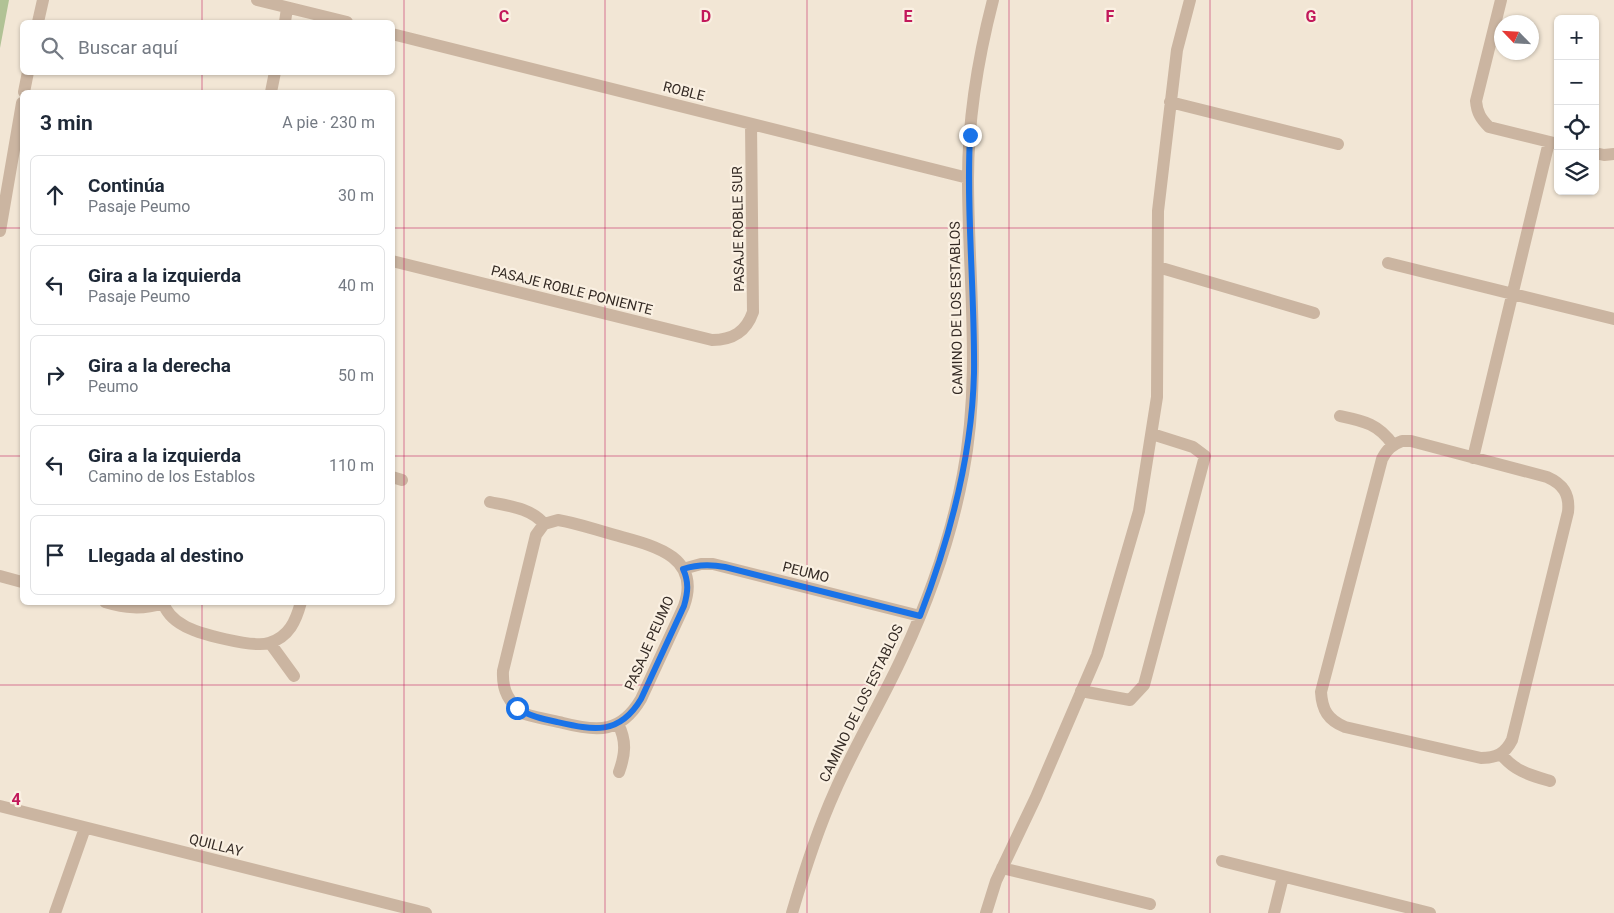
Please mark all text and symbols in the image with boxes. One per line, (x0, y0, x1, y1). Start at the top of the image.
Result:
text: C (499, 7, 509, 26)
text: D (701, 7, 711, 26)
text: E (904, 7, 913, 26)
text: F (1106, 7, 1115, 26)
text: G (1306, 7, 1317, 26)
north arrow (1494, 15, 1539, 60)
map controls (1554, 15, 1599, 195)
button: + (1554, 15, 1599, 60)
search box (20, 20, 395, 75)
icon: search (38, 34, 66, 62)
text: Buscar aquí (78, 36, 178, 59)
button: − (1554, 60, 1599, 105)
street label: ROBLE (661, 78, 707, 104)
button: locate (1554, 105, 1599, 150)
text: 3 min (40, 111, 93, 135)
text: A pie · 230 m (282, 113, 375, 132)
route end (959, 124, 982, 147)
button: layers (1554, 150, 1599, 195)
street label: PASAJE ROBLE SUR (729, 166, 747, 292)
text: Continúa (88, 174, 165, 197)
icon: ahead (41, 181, 69, 209)
text: 30 m (338, 186, 374, 205)
text: Pasaje Peumo (88, 197, 190, 216)
street label: CAMINO DE LOS ESTABLOS (946, 221, 966, 395)
street label: PASAJE ROBLE PONIENTE (490, 262, 654, 318)
text: Gira a la izquierda (88, 264, 241, 287)
icon: left (41, 271, 69, 299)
text: 40 m (338, 276, 374, 295)
text: Pasaje Peumo (88, 287, 190, 306)
text: Gira a la derecha (88, 354, 231, 377)
icon: right (41, 361, 69, 389)
text: 50 m (338, 366, 374, 385)
text: Peumo (88, 377, 138, 396)
text: Gira a la izquierda (88, 444, 241, 467)
icon: left (41, 451, 69, 479)
text: 110 m (329, 456, 374, 475)
text: Camino de los Establos (88, 467, 255, 486)
icon: arrive (41, 541, 69, 569)
text: Llegada al destino (88, 544, 244, 567)
street label: PEUMO (781, 558, 831, 586)
street label: PASAJE PEUMO (621, 593, 677, 693)
street label: CAMINO DE LOS ESTABLOS (816, 622, 906, 784)
route start (506, 697, 529, 720)
text: 4 (11, 790, 21, 809)
street label: QUILLAY (188, 831, 245, 860)

